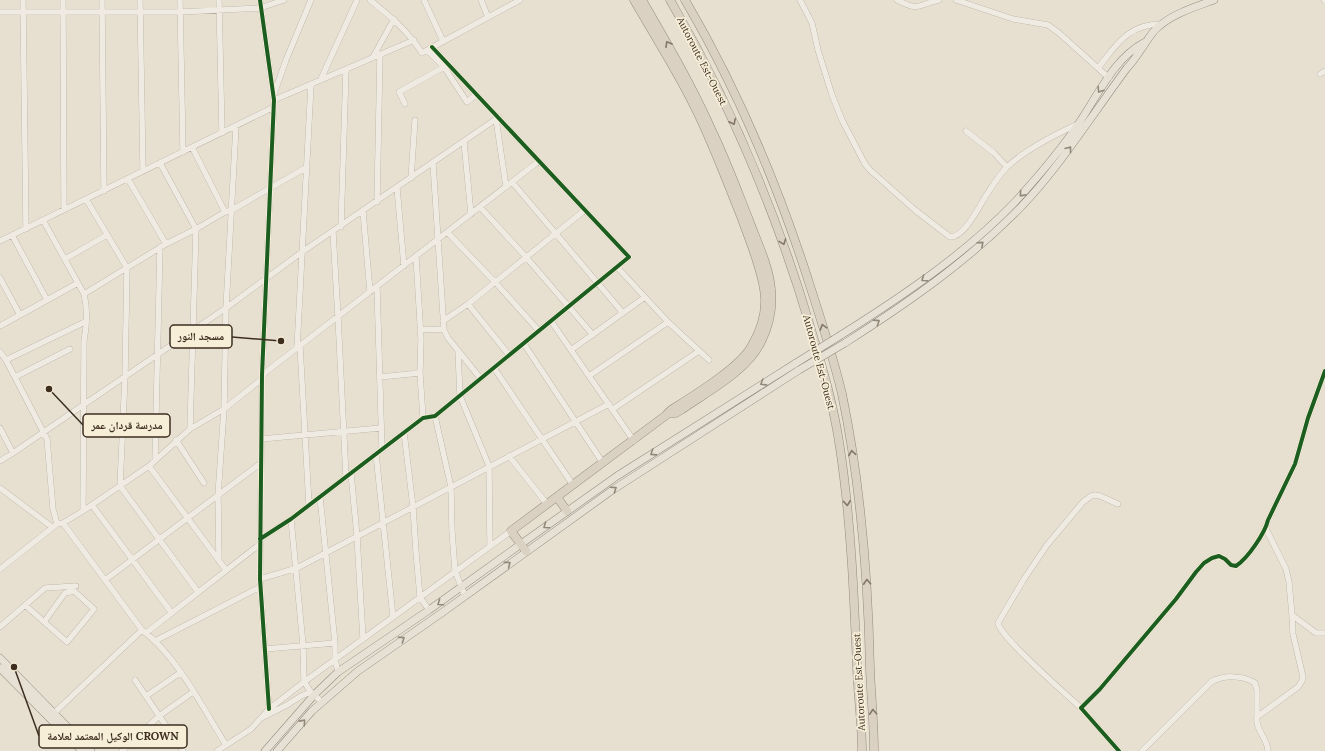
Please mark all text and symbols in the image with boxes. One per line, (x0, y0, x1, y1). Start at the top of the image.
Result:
street label: Autoroute Est-Ouest (674, 14, 730, 107)
one-way arrow (665, 41, 672, 48)
one-way arrow (1098, 86, 1105, 93)
one-way arrow (728, 117, 736, 125)
one-way arrow (1064, 146, 1071, 153)
one-way arrow (1019, 189, 1026, 196)
one-way arrow (779, 238, 787, 245)
one-way arrow (976, 242, 984, 249)
one-way arrow (922, 274, 929, 281)
street label: Autoroute Est-Ouest (800, 312, 838, 411)
one-way arrow (873, 319, 880, 327)
one-way arrow (819, 323, 828, 330)
callout: مسجد النور (170, 325, 232, 348)
text: مسجد النور (177, 329, 224, 343)
one-way arrow (760, 379, 767, 386)
callout: مدرسة قردان عمر (83, 414, 170, 437)
text: مدرسة قردان عمر (90, 418, 163, 433)
one-way arrow (650, 449, 657, 456)
one-way arrow (849, 450, 857, 456)
one-way arrow (610, 487, 617, 494)
one-way arrow (842, 500, 851, 506)
one-way arrow (543, 521, 550, 528)
one-way arrow (504, 562, 511, 569)
one-way arrow (863, 579, 872, 585)
one-way arrow (438, 598, 445, 605)
street label: Autoroute Est-Ouest (850, 633, 868, 732)
one-way arrow (398, 637, 405, 644)
one-way arrow (868, 709, 877, 715)
one-way arrow (298, 719, 305, 727)
callout: الوكيل المعتمد لعلامة CROWN (39, 725, 187, 748)
text: الوكيل المعتمد لعلامة CROWN (47, 729, 179, 744)

